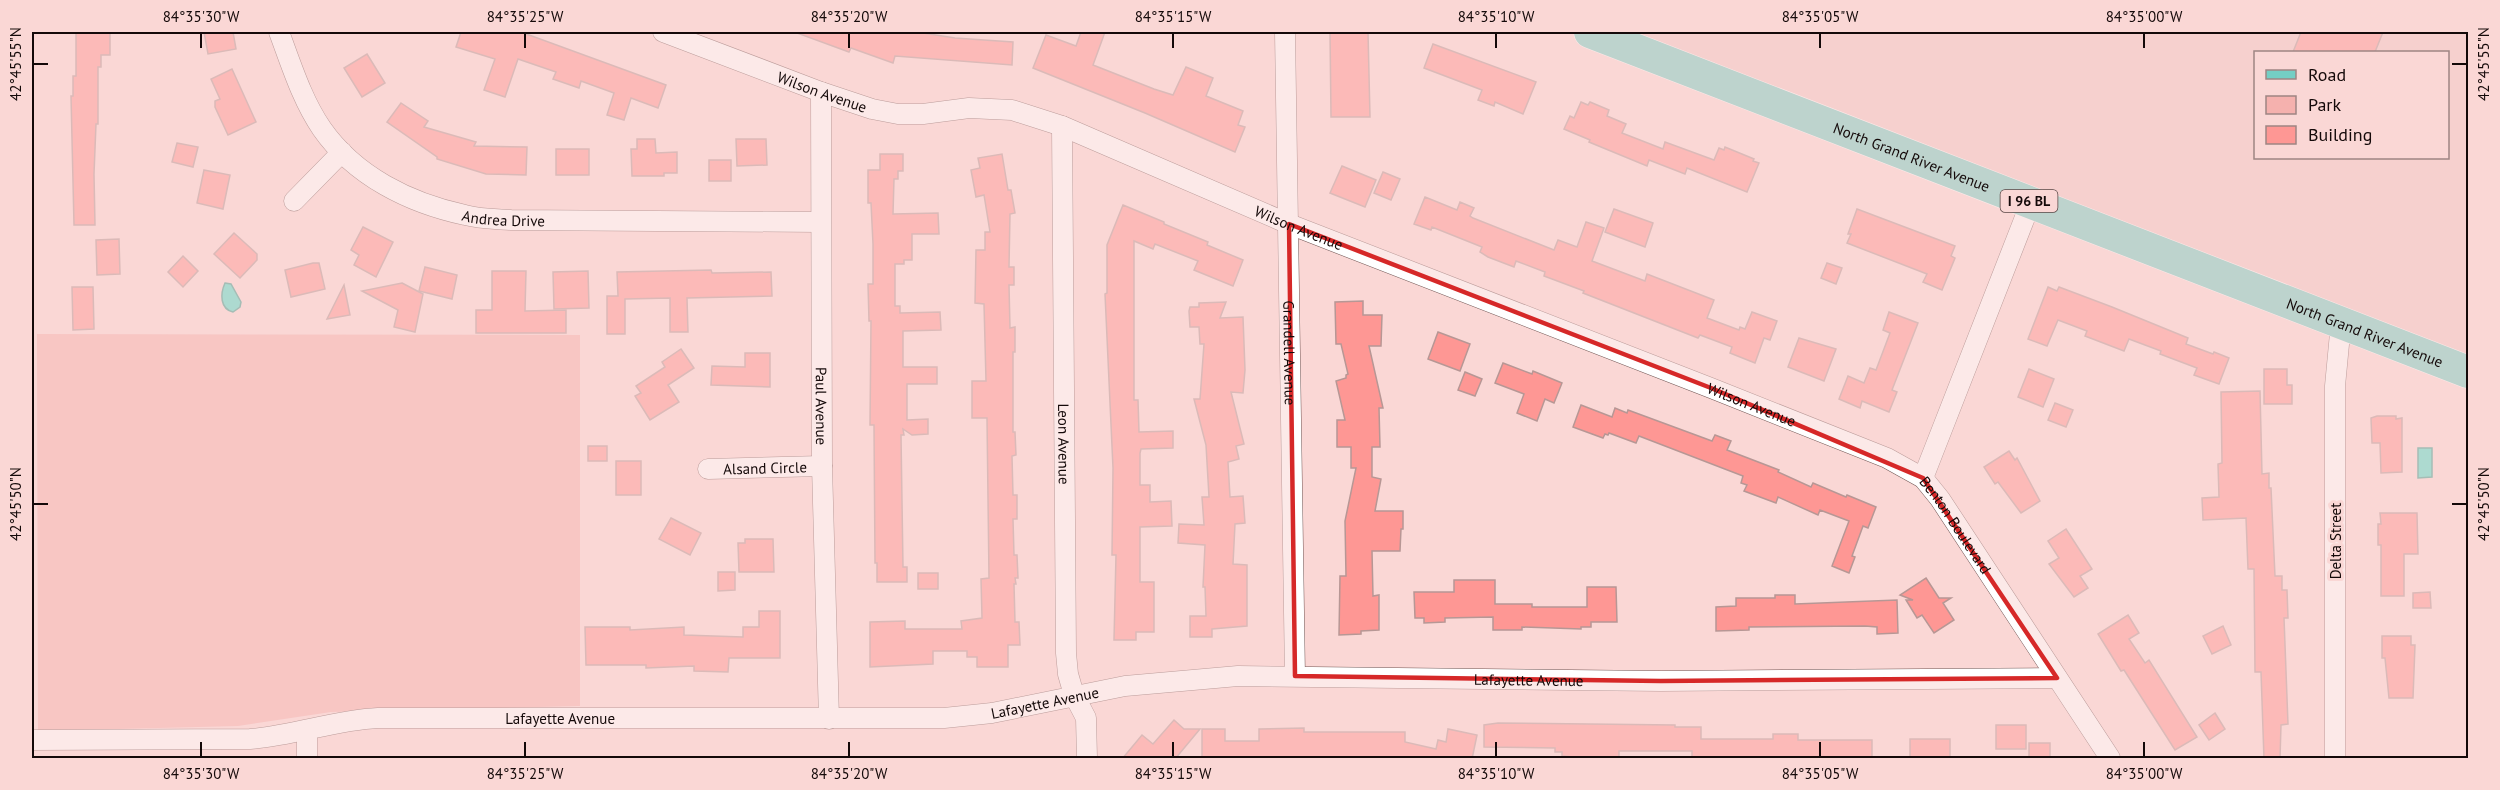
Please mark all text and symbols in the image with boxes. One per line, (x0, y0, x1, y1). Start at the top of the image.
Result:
text: 84°35'30"W (163, 7, 240, 26)
text: 84°35'25"W (487, 7, 564, 26)
text: 84°35'20"W (811, 7, 888, 26)
text: 84°35'15"W (1135, 7, 1212, 26)
text: 84°35'10"W (1458, 7, 1535, 26)
text: 84°35'05"W (1782, 7, 1859, 26)
text: 84°35'00"W (2106, 7, 2183, 26)
text: 42°45'55"N (6, 27, 25, 101)
text: 42°45'55"N (2474, 27, 2493, 101)
legend (2254, 51, 2449, 159)
text: Road (2308, 63, 2346, 86)
street label: Wilson Avenue (775, 67, 869, 116)
text: Park (2308, 93, 2341, 116)
street label: North Grand River Avenue (1831, 118, 1993, 195)
text: Building (2308, 123, 2372, 146)
road number: I 96 BL (2000, 190, 2058, 212)
street label: Wilson Avenue (1252, 201, 1346, 254)
street label: Andrea Drive (460, 205, 545, 230)
street label: North Grand River Avenue (2284, 293, 2446, 371)
street label: Grandell Avenue (1280, 300, 1300, 406)
street label: Paul Avenue (812, 367, 831, 445)
street label: Wilson Avenue (1705, 378, 1799, 430)
street label: Leon Avenue (1055, 403, 1074, 485)
street label: Alsand Circle (723, 457, 807, 478)
text: 42°45'50"N (6, 467, 25, 541)
text: 42°45'50"N (2474, 467, 2493, 541)
street label: Benton Boulevard (1916, 472, 1996, 577)
street label: Delta Street (2326, 503, 2345, 579)
street label: Lafayette Avenue (1474, 669, 1584, 690)
street label: Lafayette Avenue (989, 682, 1100, 723)
street label: Lafayette Avenue (505, 709, 615, 728)
text: 84°35'30"W (163, 764, 240, 783)
text: 84°35'25"W (487, 764, 564, 783)
text: 84°35'20"W (811, 764, 888, 783)
text: 84°35'15"W (1135, 764, 1212, 783)
text: 84°35'10"W (1458, 764, 1535, 783)
text: 84°35'05"W (1782, 764, 1859, 783)
text: 84°35'00"W (2106, 764, 2183, 783)

